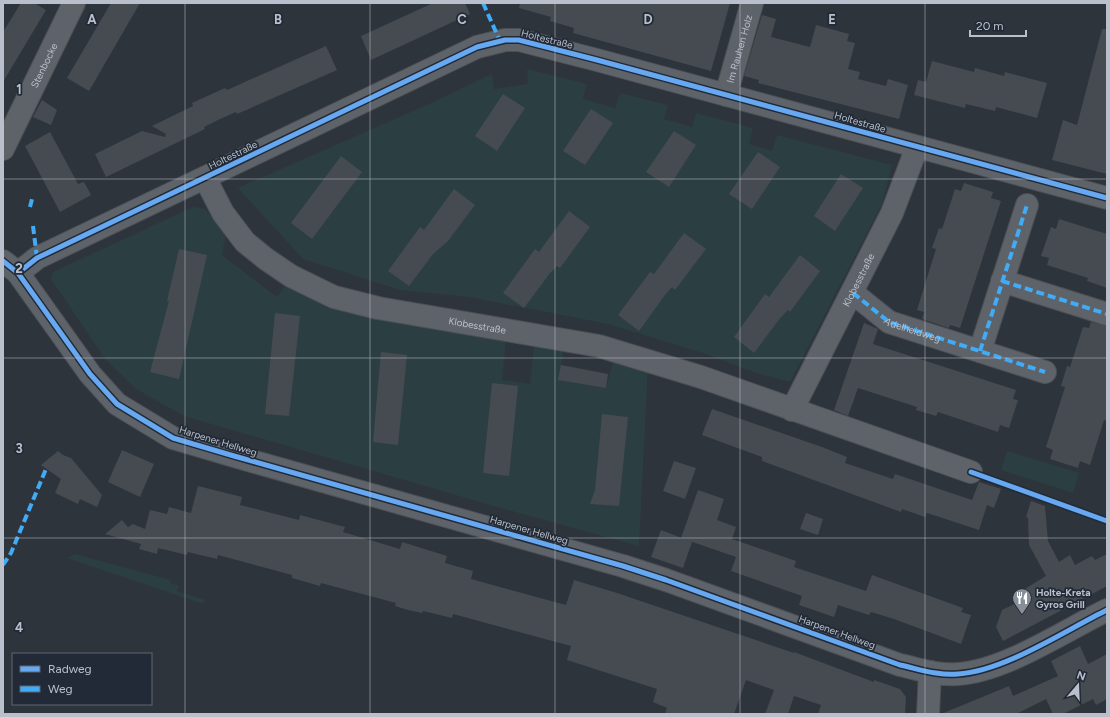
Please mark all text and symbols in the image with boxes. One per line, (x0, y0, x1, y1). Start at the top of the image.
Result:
text: A (87, 12, 97, 27)
text: B (274, 12, 282, 27)
text: C (457, 12, 467, 27)
text: D (643, 12, 653, 27)
text: E (828, 12, 836, 27)
scale bar (970, 12, 1026, 38)
street label: Im Rauhen Holz (723, 13, 755, 84)
text: 20 m (976, 19, 1004, 33)
street label: Holtestraße (520, 26, 575, 52)
street label: Stenbocke (27, 40, 60, 90)
text: 1 (16, 82, 22, 97)
street label: Holtestraße (833, 108, 888, 136)
street label: Holtestraße (206, 137, 260, 172)
street label: Klobesstraße (839, 250, 877, 309)
text: 2 (15, 261, 23, 276)
street label: Klobesstraße (448, 314, 508, 337)
street label: Adelheidweg (881, 314, 943, 345)
street label: Harpener Hellweg (178, 423, 259, 459)
text: 3 (15, 441, 23, 456)
street label: Harpener Hellweg (488, 513, 570, 547)
place label: Holte-Kreta Gyros Grill (1036, 586, 1091, 611)
restaurant icon: Holte-Kreta Gyros Grill (1011, 587, 1033, 615)
street label: Harpener Hellweg (797, 612, 877, 652)
text: 4 (15, 620, 23, 635)
legend (12, 653, 152, 705)
text: Radweg (48, 662, 92, 676)
north arrow (1058, 665, 1098, 705)
text: N (1075, 668, 1087, 684)
text: Weg (48, 682, 73, 696)

